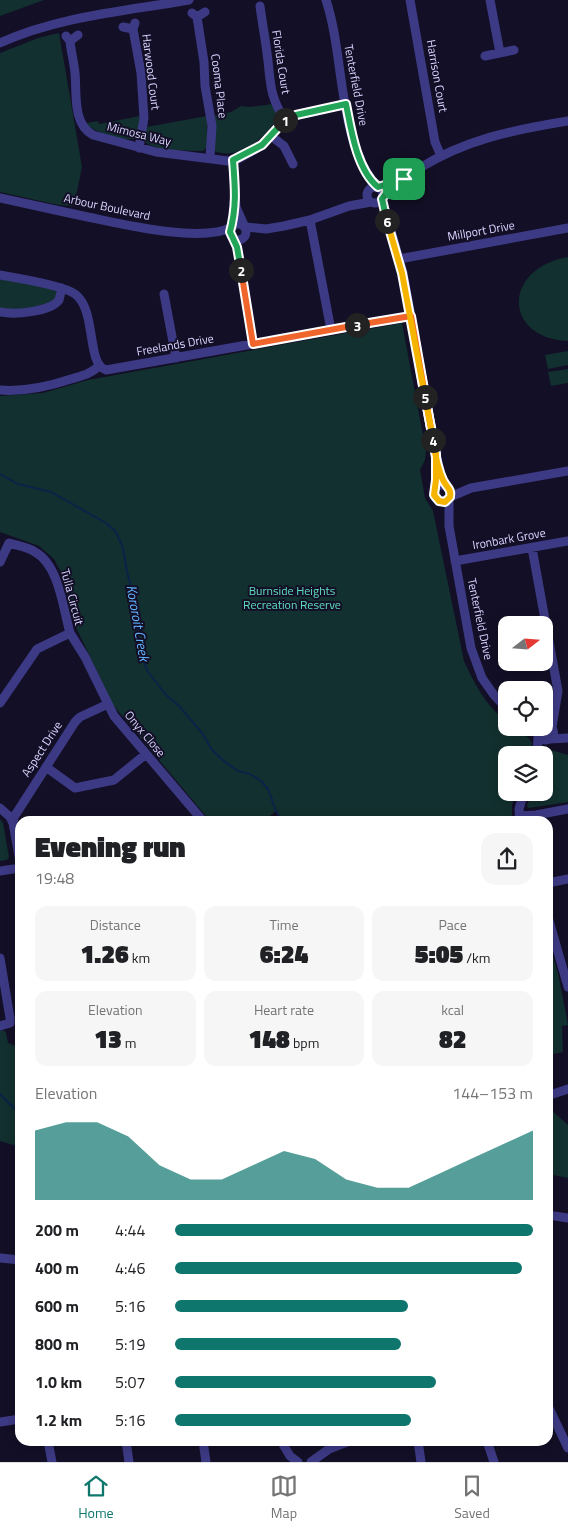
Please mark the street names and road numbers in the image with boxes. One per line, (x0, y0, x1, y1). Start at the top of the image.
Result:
street label: Florida Court (267, 28, 296, 96)
street label: Harwood Court (137, 33, 166, 112)
street label: Harrison Court (422, 38, 453, 115)
street label: Tenterfield Drive (339, 42, 374, 127)
street label: Cooma Place (206, 53, 233, 119)
street label: Mimosa Way (105, 116, 173, 151)
street label: Arbour Boulevard (62, 188, 152, 225)
street label: Millport Drive (446, 215, 516, 246)
street label: Freelands Drive (135, 328, 215, 361)
street label: Ironbark Grove (471, 523, 547, 554)
street label: Tulla Circuit (56, 567, 89, 628)
street label: Tenterfield Drive (463, 576, 498, 661)
street label: Onyx Close (120, 706, 170, 761)
street label: Aspect Drive (16, 717, 67, 781)

